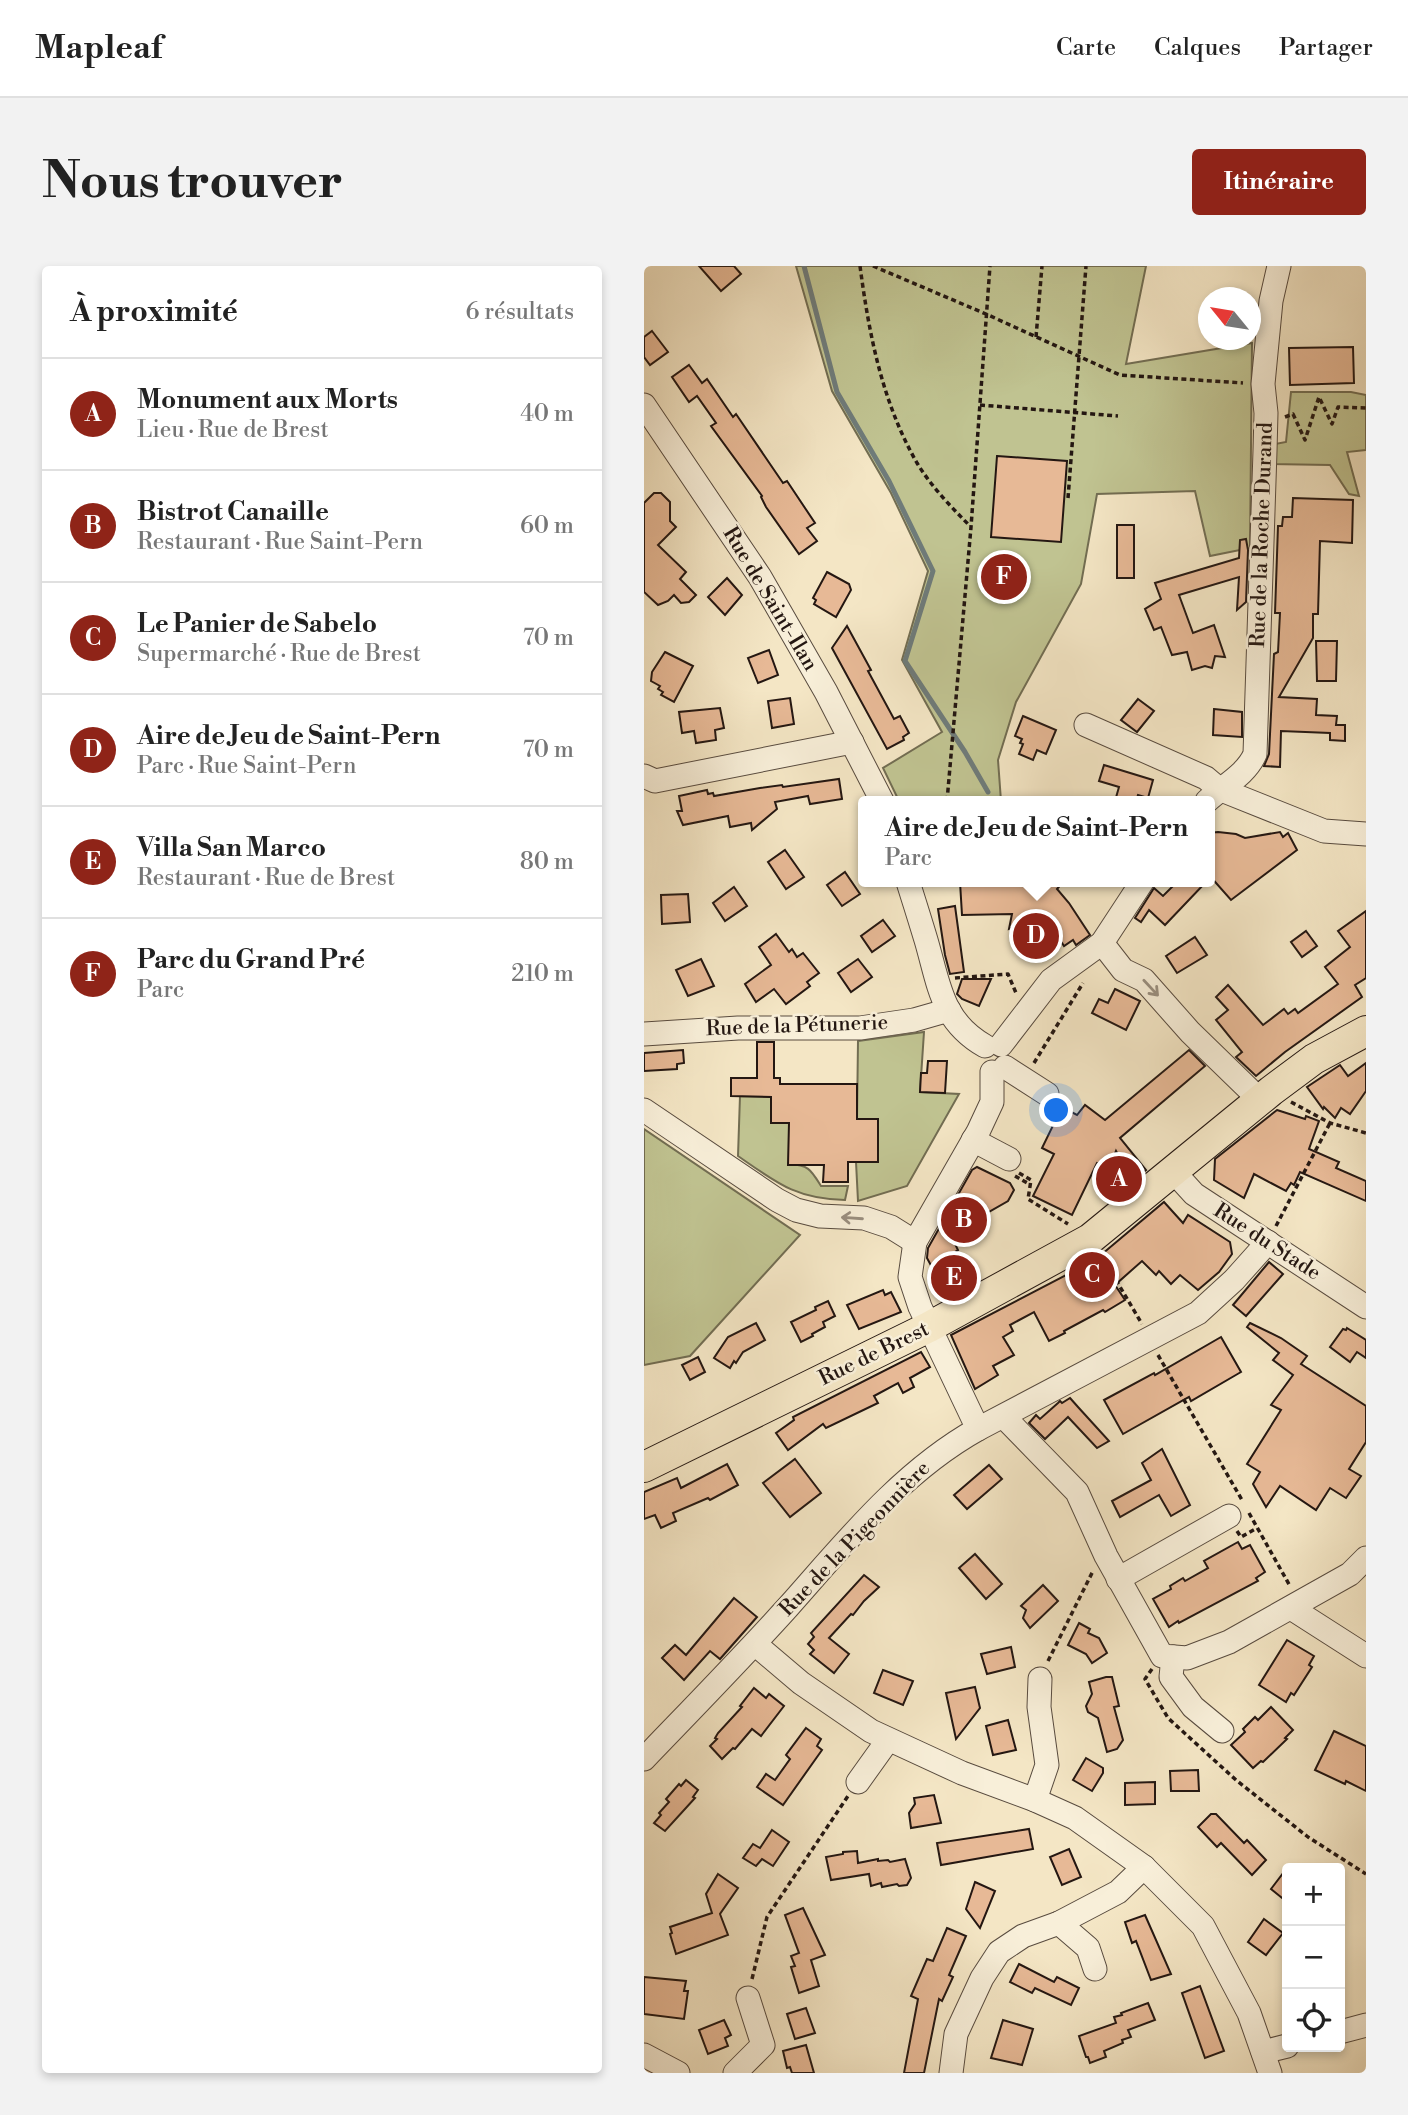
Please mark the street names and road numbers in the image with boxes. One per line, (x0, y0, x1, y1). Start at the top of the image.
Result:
street label: Rue de la Roche Durand (1245, 422, 1279, 648)
street label: Rue de Saint-Ilan (717, 522, 823, 676)
street label: Rue de la Pétunerie (705, 1010, 889, 1042)
street label: Rue du Stade (1208, 1198, 1326, 1286)
street label: Rue de Brest (815, 1316, 934, 1392)
street label: Rue de la Pigeonnière (774, 1456, 936, 1622)

